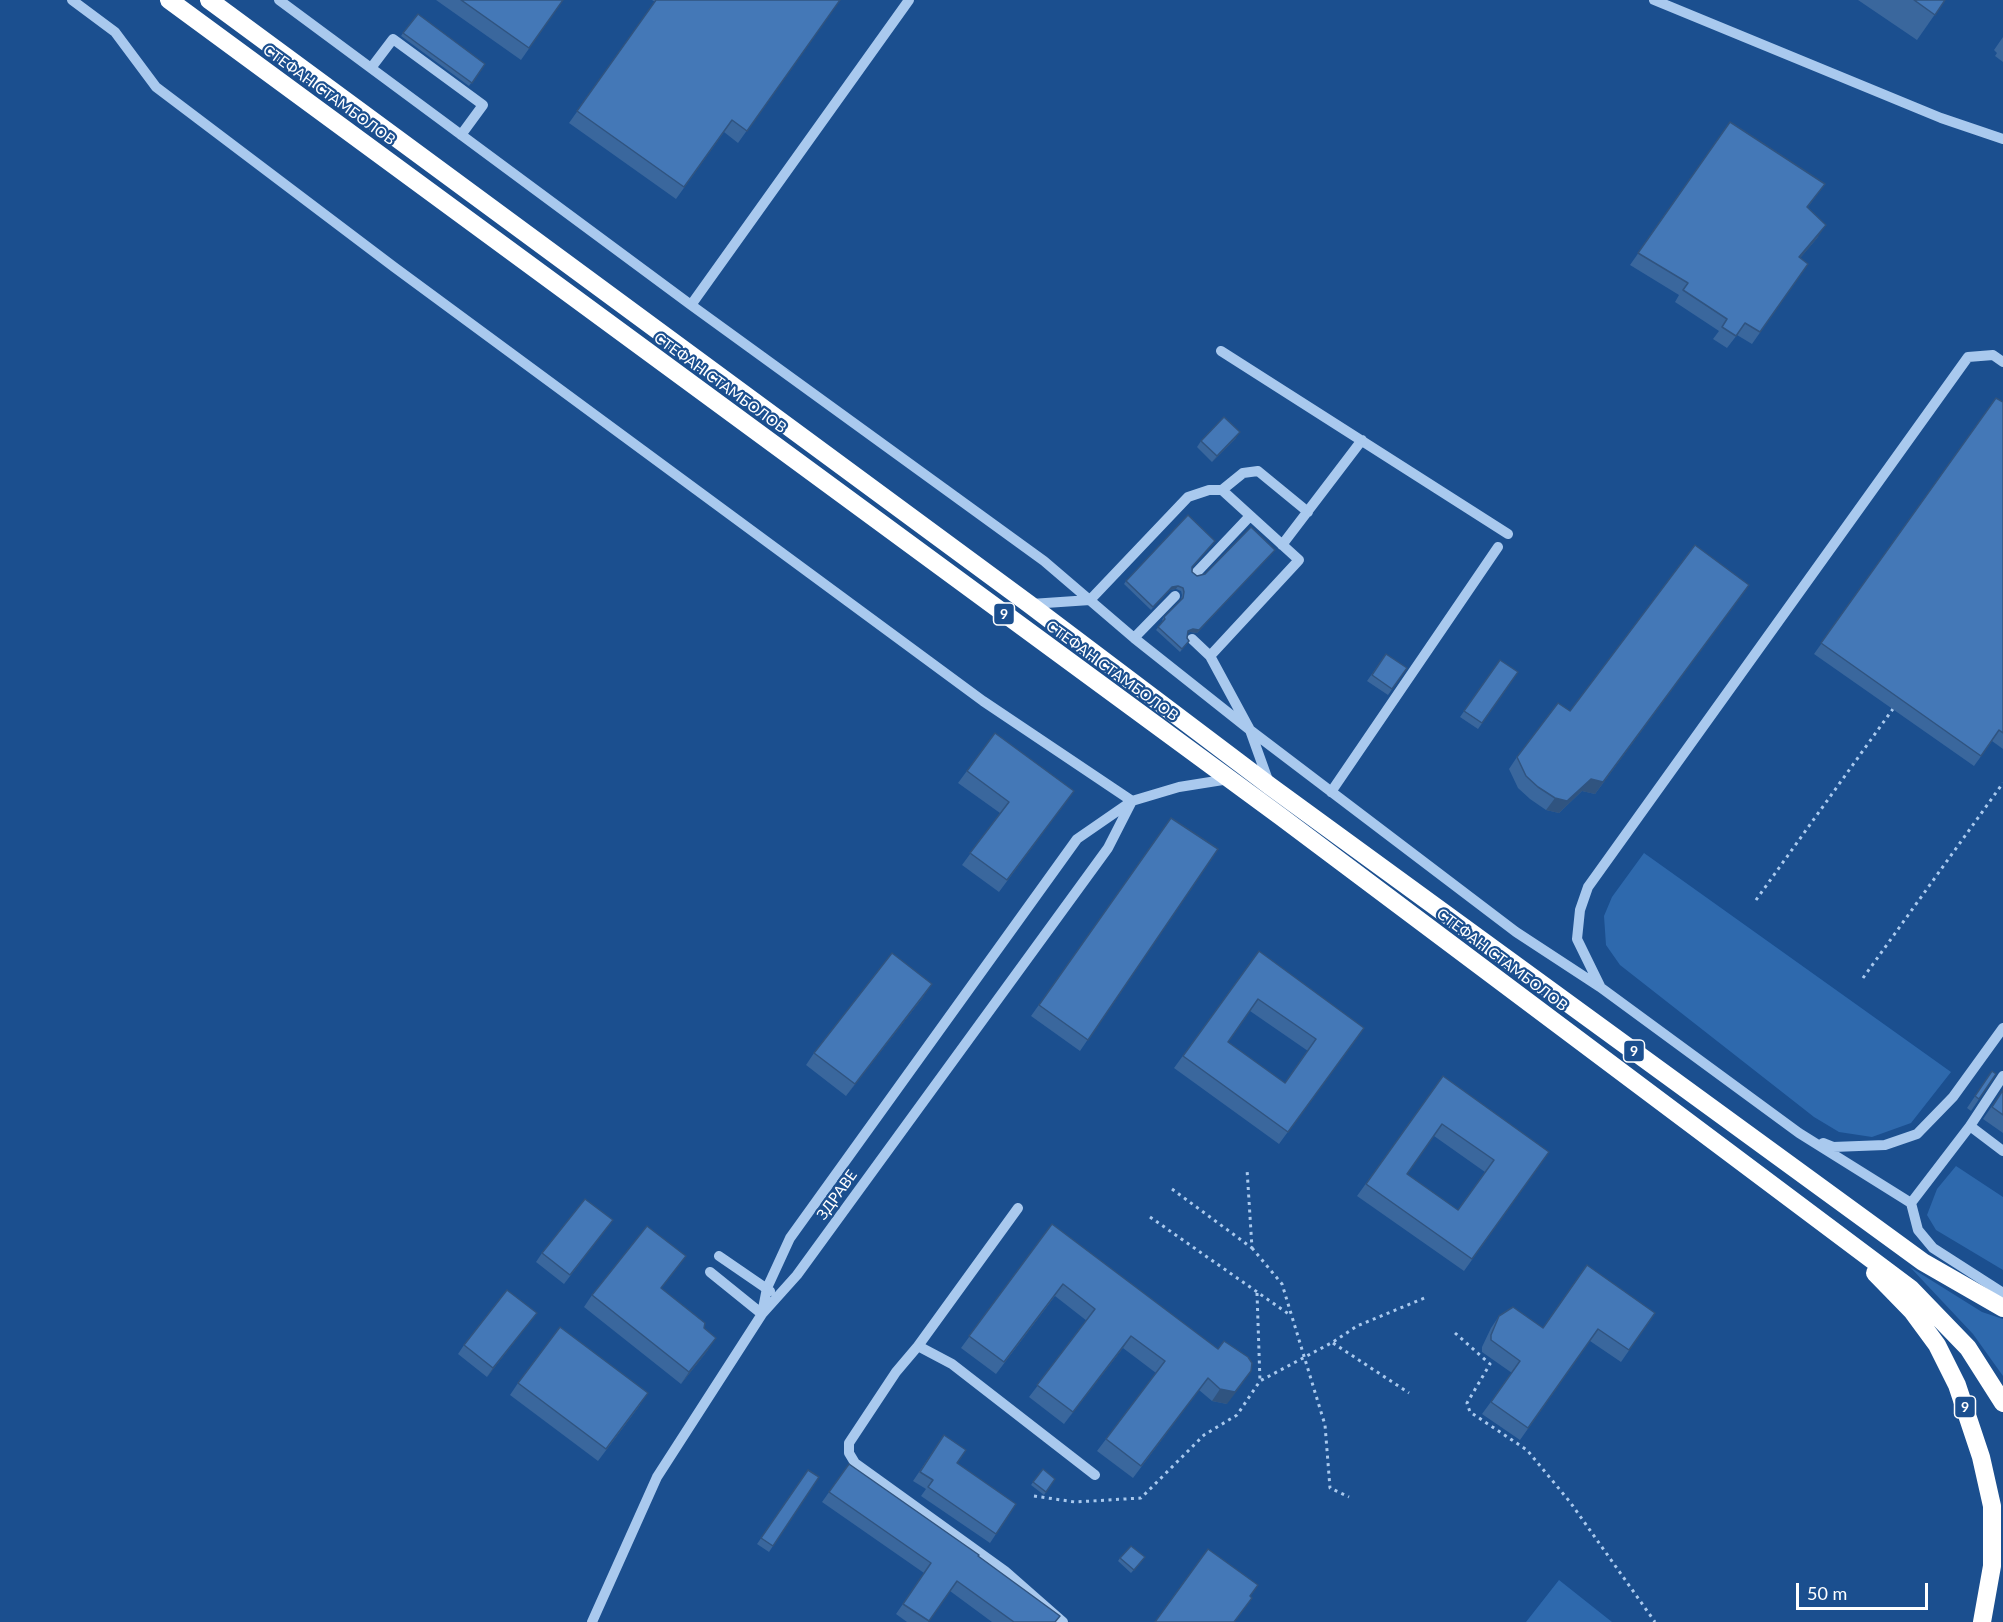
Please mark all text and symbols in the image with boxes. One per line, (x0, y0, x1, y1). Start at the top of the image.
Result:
street label: СТЕФАН СТАМБОЛОВ (259, 41, 399, 149)
street label: СТЕФАН СТАМБОЛОВ (650, 329, 790, 437)
road number: 9 (994, 603, 1014, 625)
street label: СТЕФАН СТАМБОЛОВ (1042, 617, 1182, 725)
street label: СТЕФАН СТАМБОЛОВ (1433, 905, 1571, 1015)
road number: 9 (1624, 1040, 1644, 1062)
street label: ЗДРАВЕ (813, 1167, 861, 1223)
road number: 9 (1954, 1396, 1976, 1418)
scale bar (1799, 1571, 1931, 1609)
text: 50 m (1807, 1582, 1847, 1604)

